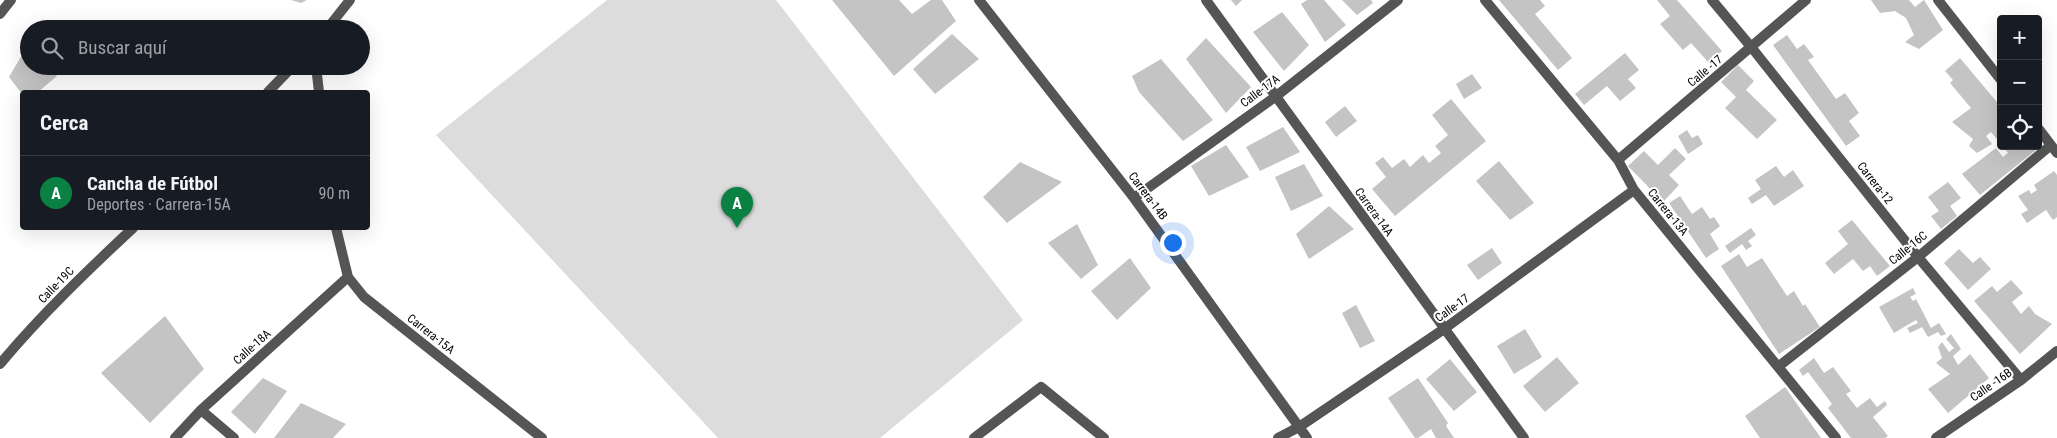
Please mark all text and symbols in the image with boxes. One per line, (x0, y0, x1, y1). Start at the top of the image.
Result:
map controls (1997, 15, 2042, 150)
button: + (1997, 15, 2042, 60)
search box (20, 20, 370, 75)
icon: search (38, 34, 66, 62)
text: Buscar aquí (78, 36, 167, 59)
street label: Calle -17 (1685, 52, 1725, 90)
button: − (1997, 60, 2042, 105)
street label: Calle-17A (1238, 72, 1282, 110)
button: locate (1997, 105, 2042, 150)
text: Cerca (40, 111, 88, 135)
street label: Carrera-12 (1854, 159, 1896, 207)
street label: Carrera-14B (1126, 169, 1170, 223)
text: Cancha de Fútbol (87, 172, 218, 195)
text: A (51, 184, 61, 203)
text: 90 m (318, 184, 350, 203)
street label: Carrera-14A (1352, 185, 1396, 239)
street label: Carrera-13A (1645, 186, 1691, 238)
pin: A (721, 187, 753, 228)
text: Deportes · Carrera-15A (87, 195, 231, 214)
street label: Calle-16C (1886, 228, 1930, 268)
your location (1160, 230, 1186, 256)
street label: Calle-19C (35, 264, 77, 306)
street label: Calle-17 (1432, 291, 1472, 325)
street label: Carrera-15A (405, 311, 458, 357)
street label: Calle-18A (230, 327, 274, 367)
street label: Calle -16B (1967, 366, 2015, 404)

